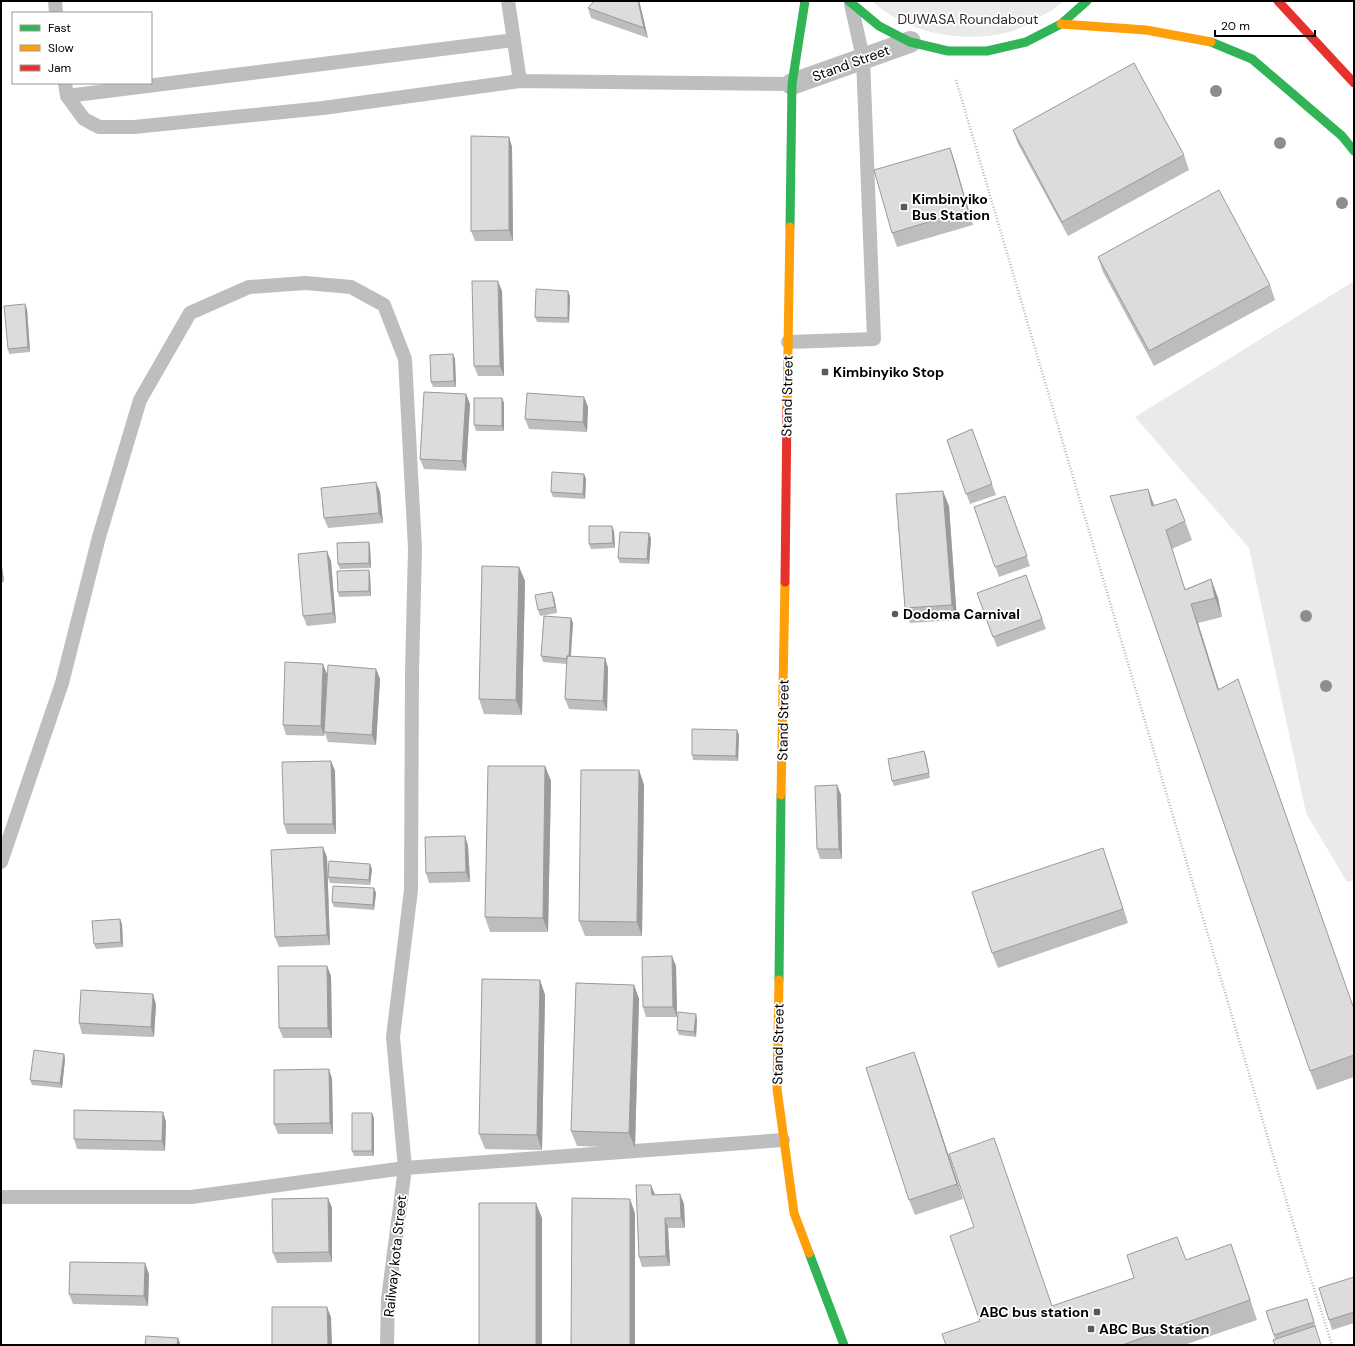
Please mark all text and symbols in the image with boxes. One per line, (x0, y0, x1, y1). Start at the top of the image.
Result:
park label: DUWASA Roundabout (897, 10, 1039, 28)
legend (12, 12, 152, 84)
scale bar (1215, 12, 1315, 38)
text: 20 m (1221, 18, 1250, 34)
text: Fast (48, 20, 71, 36)
text: Slow (48, 40, 74, 56)
street label: Stand Street (810, 41, 892, 85)
text: Jam (48, 60, 71, 76)
place label: Kimbinyiko Bus Station (912, 190, 990, 224)
marker: Kimbinyiko Bus Station (899, 202, 909, 212)
street label: Stand Street (777, 355, 797, 437)
place label: Kimbinyiko Stop (833, 363, 944, 381)
marker: Kimbinyiko Stop (820, 367, 830, 377)
place label: Dodoma Carnival (903, 605, 1020, 623)
marker: Dodoma Carnival (890, 609, 900, 619)
street label: Stand Street (773, 679, 793, 761)
street label: Stand Street (768, 1003, 788, 1085)
street label: Railway kota Street (380, 1194, 410, 1318)
place label: ABC bus station (979, 1303, 1089, 1321)
marker: ABC bus station (1092, 1307, 1102, 1317)
place label: ABC Bus Station (1099, 1320, 1210, 1338)
marker: ABC Bus Station (1086, 1324, 1096, 1334)

